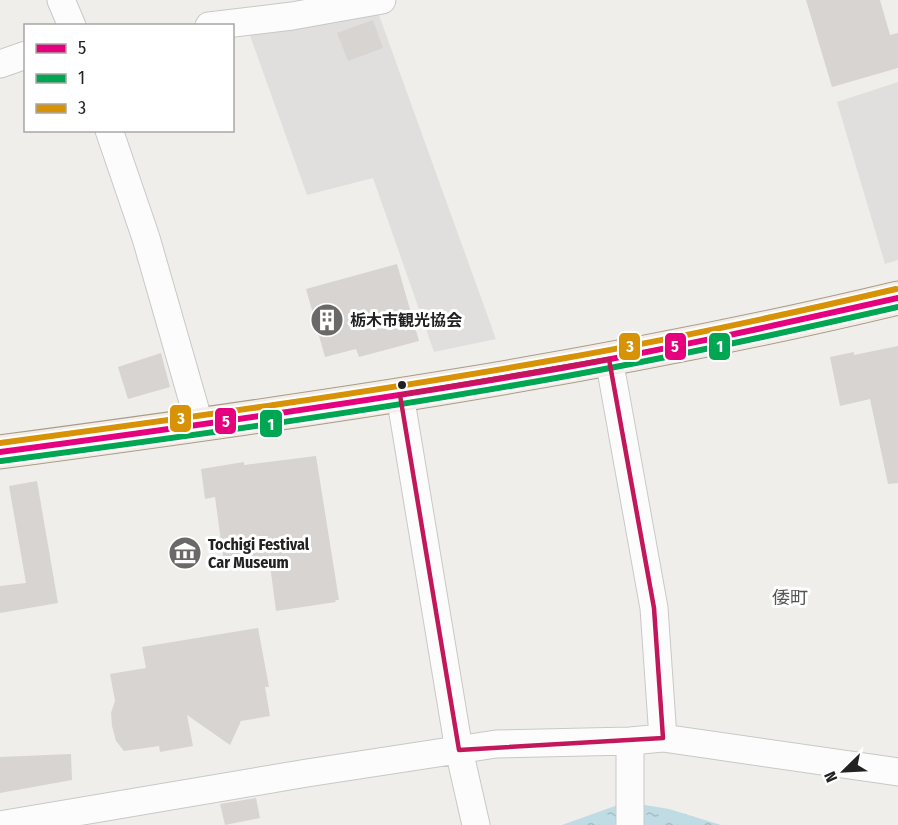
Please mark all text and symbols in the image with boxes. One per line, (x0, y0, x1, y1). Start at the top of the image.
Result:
legend (24, 24, 234, 132)
text: 5 (78, 37, 86, 59)
text: 1 (78, 67, 85, 89)
text: 3 (78, 97, 86, 119)
building icon: 栃木市観光協会 (309, 302, 345, 338)
place label: 栃木市観光協会 (350, 311, 462, 330)
line badge: 3 (618, 332, 641, 361)
line badge: 5 (664, 332, 687, 361)
line badge: 1 (708, 332, 731, 361)
text: 3 (625, 337, 634, 356)
text: 5 (671, 337, 679, 356)
text: 1 (717, 337, 723, 356)
unlabelled marker (396, 379, 408, 391)
line badge: 3 (169, 404, 192, 433)
line badge: 5 (214, 407, 237, 435)
text: 3 (176, 409, 185, 428)
line badge: 1 (259, 409, 283, 438)
text: 5 (222, 412, 230, 431)
text: 1 (268, 415, 274, 434)
museum icon: Tochigi Festival Car Museum (167, 535, 203, 571)
place label: Tochigi Festival Car Museum (208, 535, 310, 572)
district label: 倭町 (772, 587, 808, 609)
north arrow (814, 741, 874, 801)
text: N (820, 769, 841, 785)

